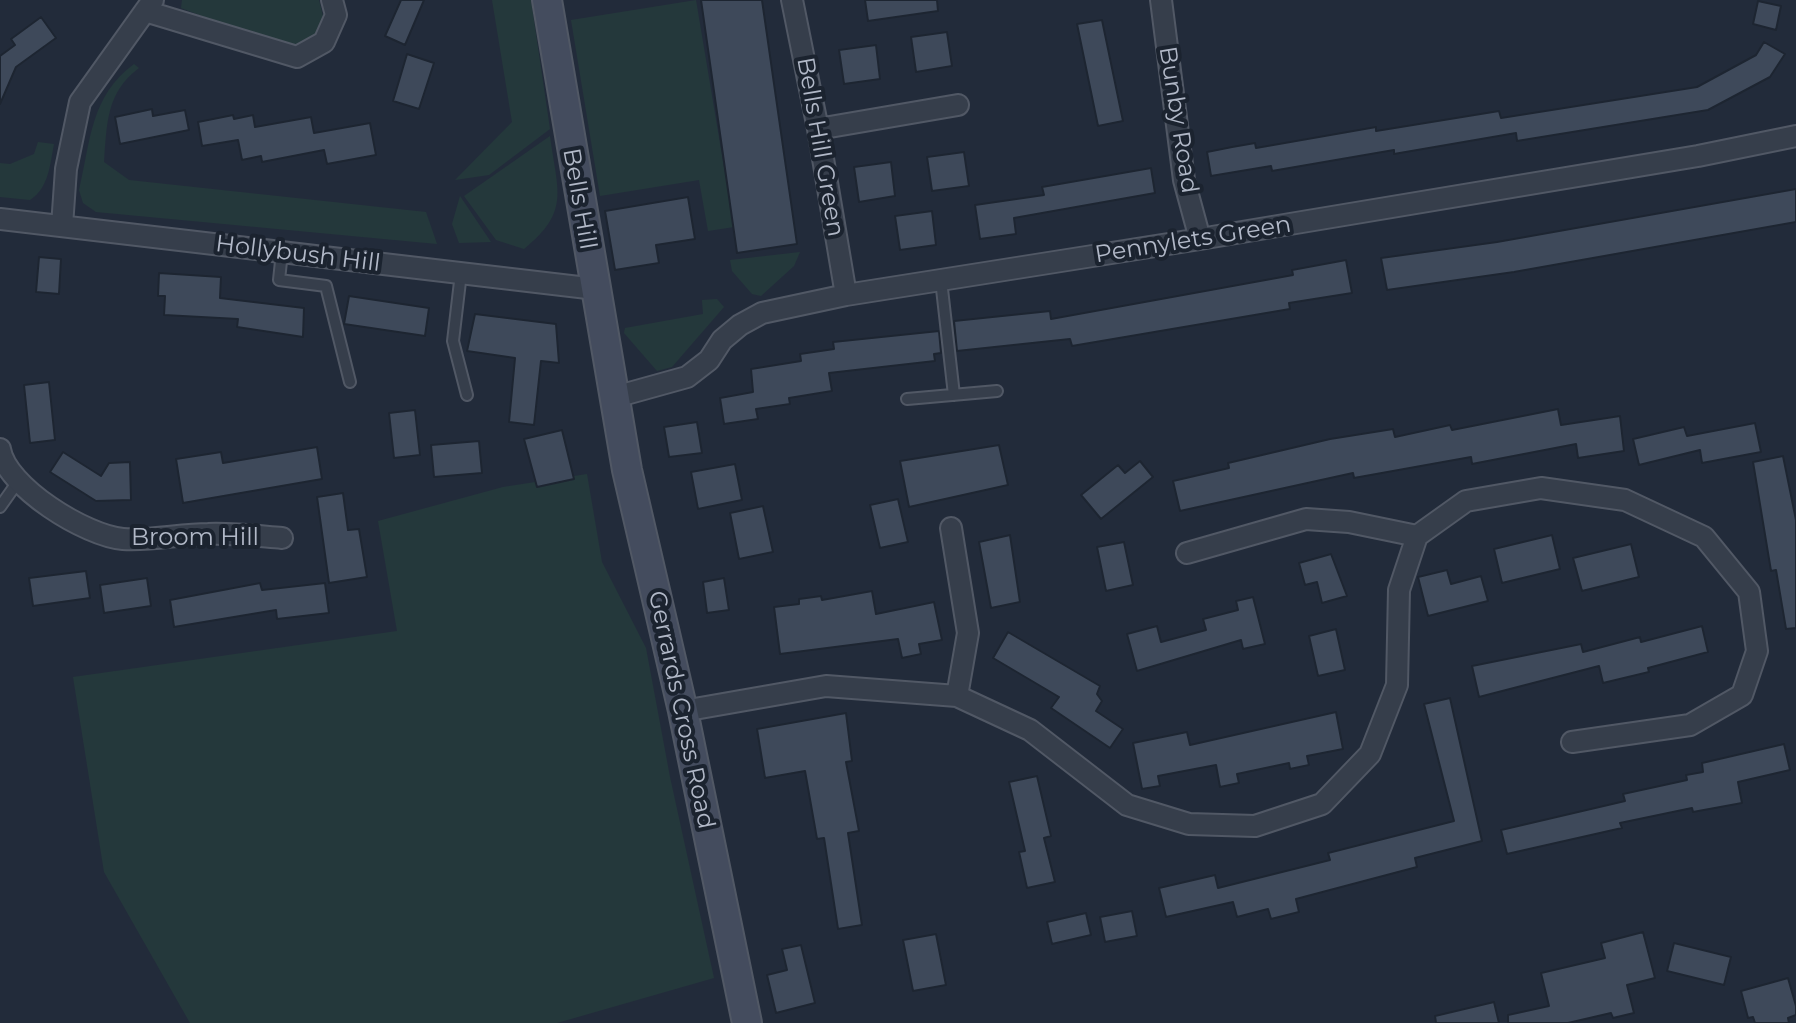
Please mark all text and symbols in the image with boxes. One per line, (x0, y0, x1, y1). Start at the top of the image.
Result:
street label: Bunby Road (1152, 44, 1204, 196)
street label: Bells Hill Green (790, 55, 850, 239)
street label: Bells Hill (556, 146, 602, 252)
street label: Pennylets Green (1093, 210, 1293, 270)
street label: Hollybush Hill (214, 230, 382, 278)
street label: Broom Hill (131, 524, 259, 552)
street label: Gerrards Cross Road (642, 588, 720, 832)

